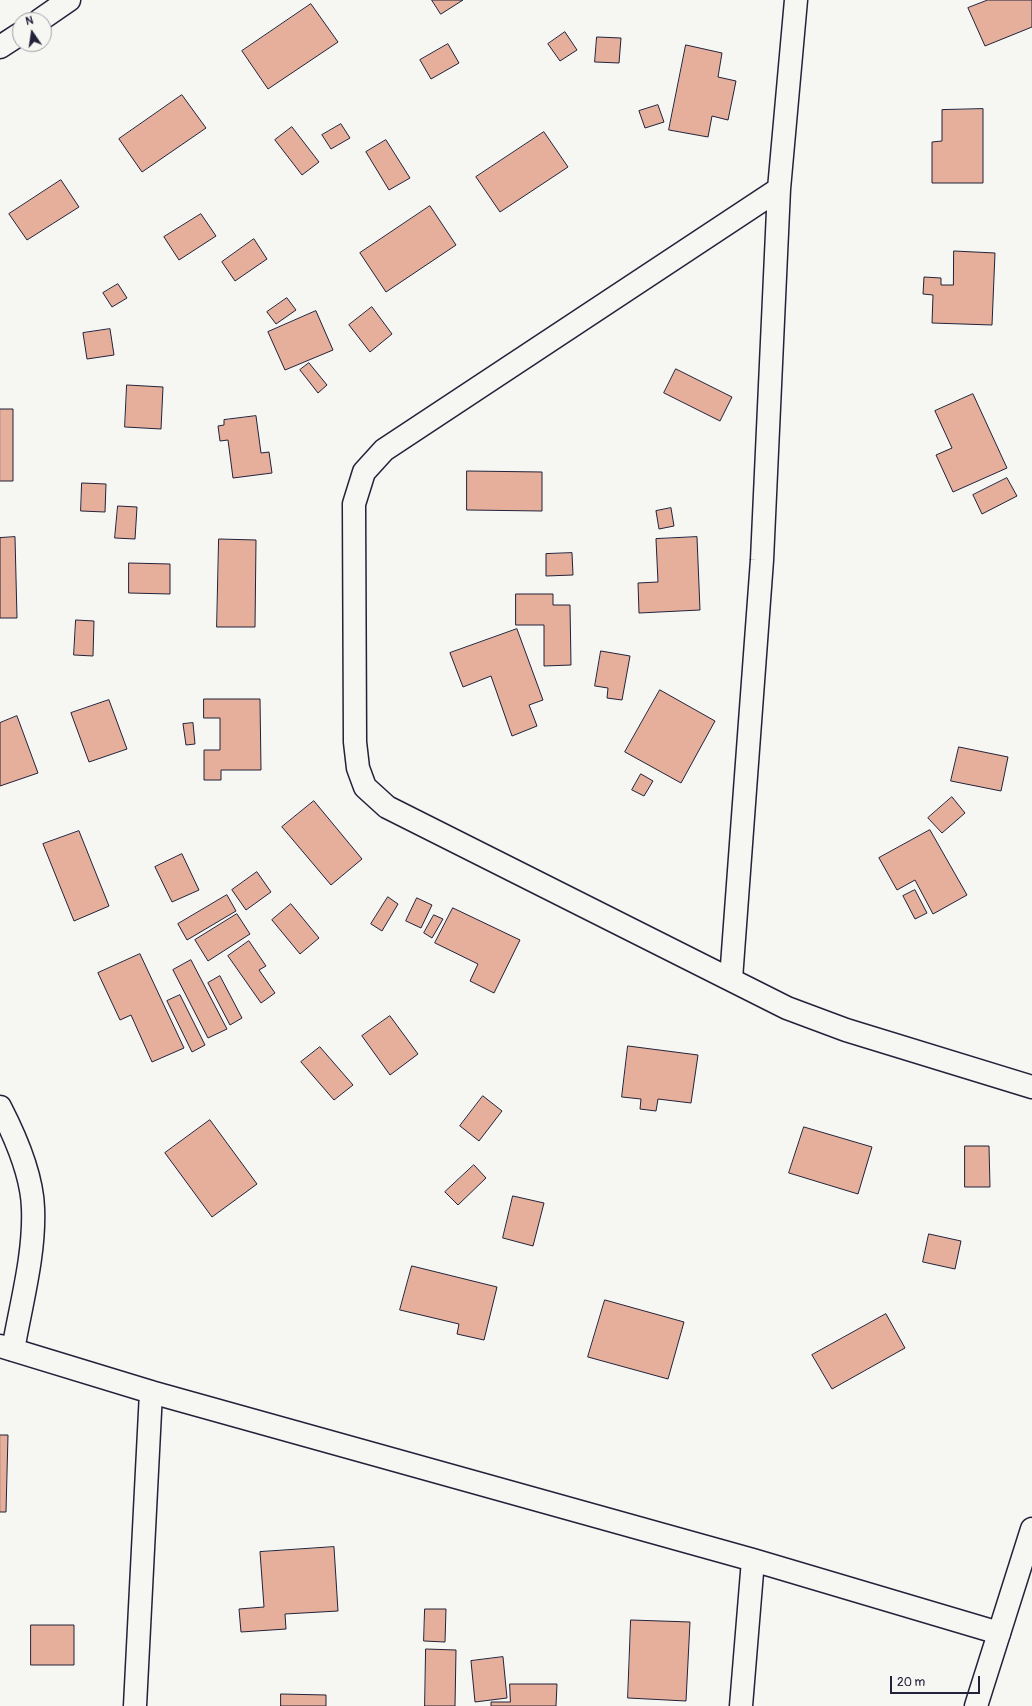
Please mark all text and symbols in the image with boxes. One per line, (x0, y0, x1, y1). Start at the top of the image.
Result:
north arrow (12, 12, 52, 52)
text: N (24, 14, 34, 28)
scale bar (892, 1668, 982, 1694)
text: 20 m (897, 1675, 925, 1690)

